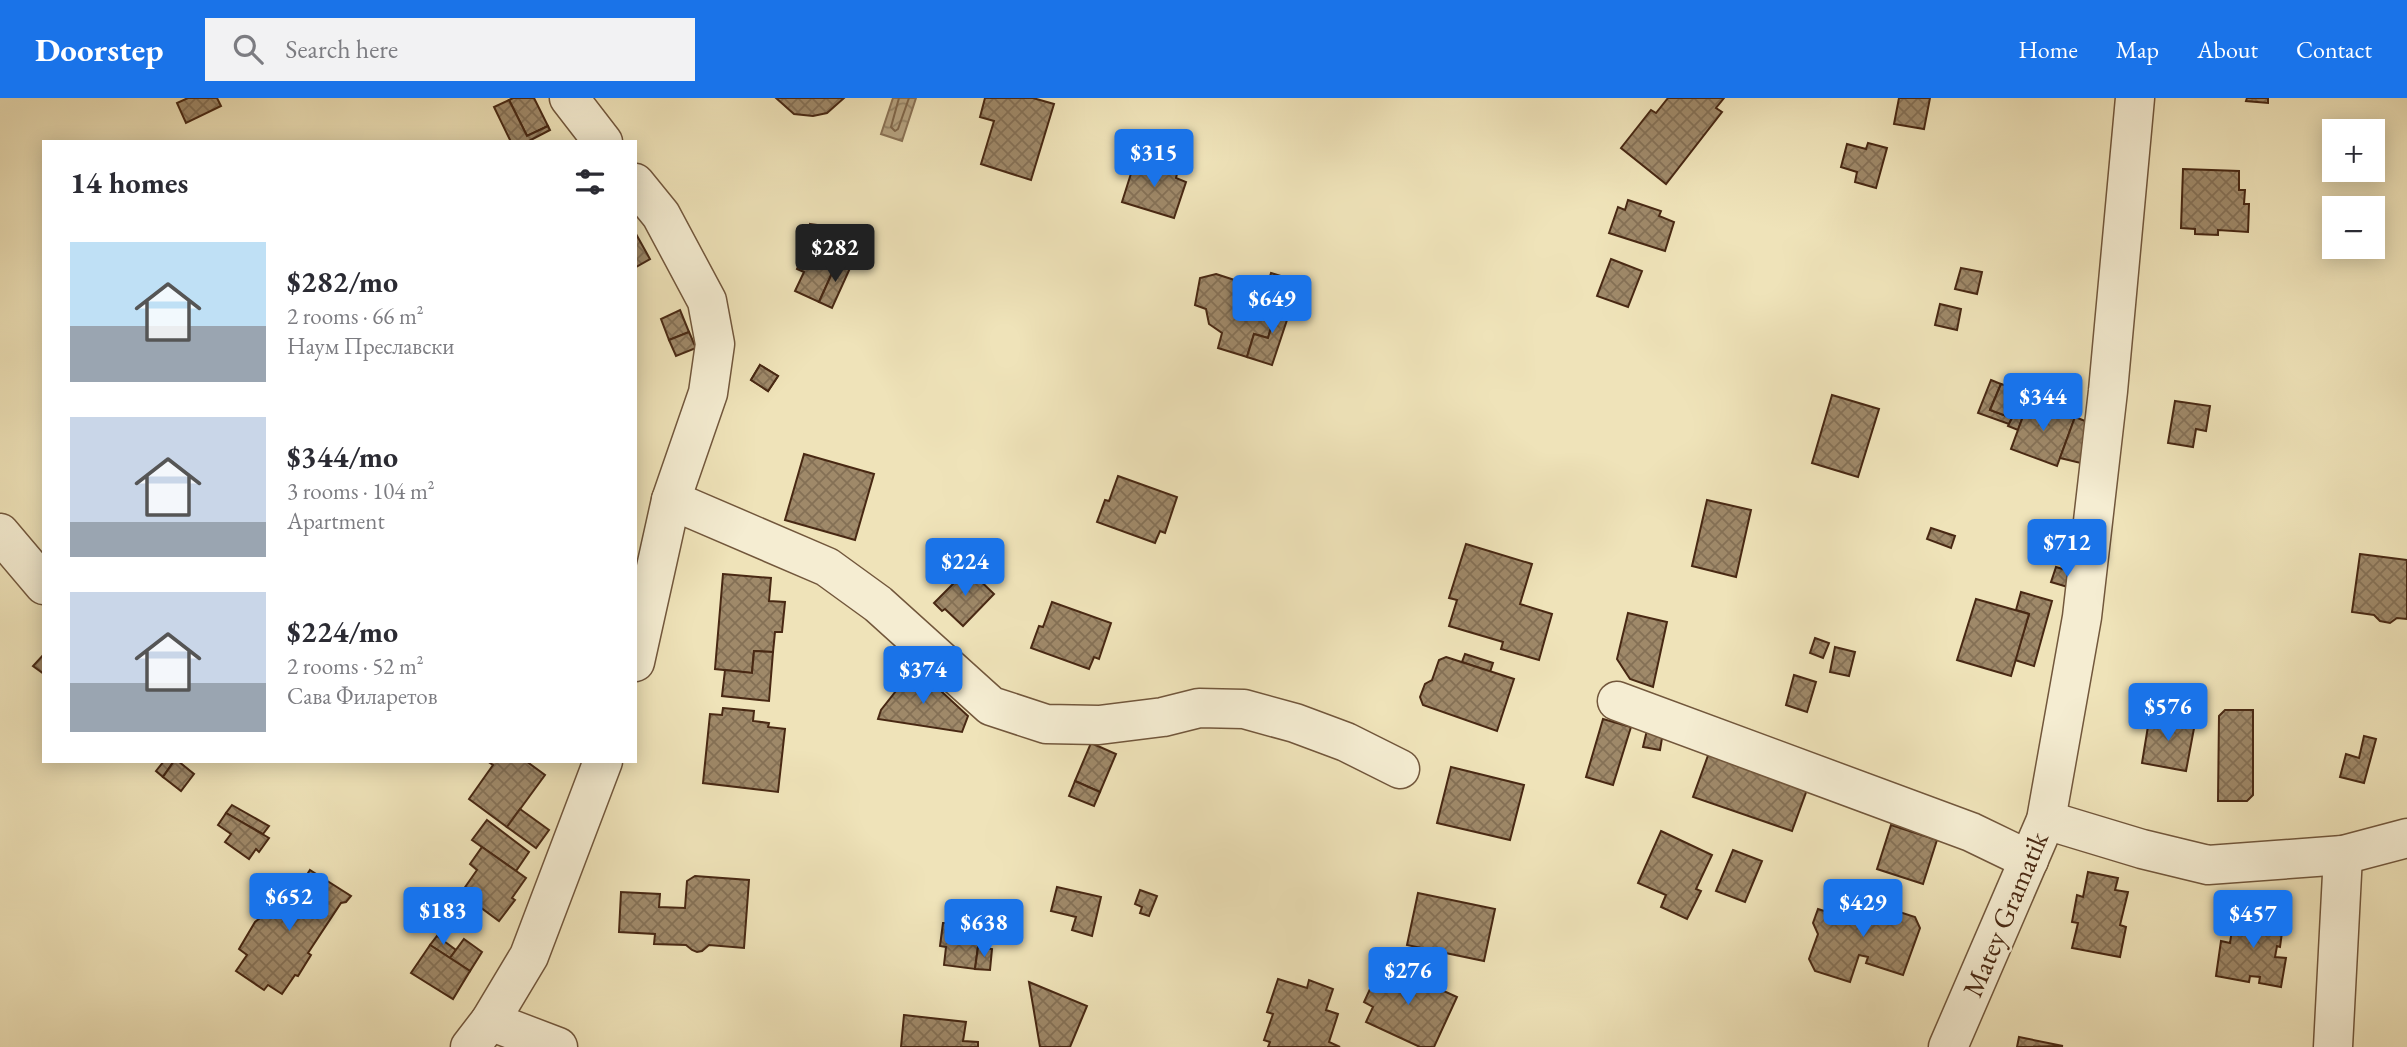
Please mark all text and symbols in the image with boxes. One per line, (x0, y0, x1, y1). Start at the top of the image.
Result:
search box (205, 18, 695, 81)
text: Doorstep (35, 28, 163, 71)
icon: search (229, 30, 267, 68)
text: Search here (285, 32, 398, 66)
text: Home (2018, 34, 2078, 65)
text: Map (2116, 34, 2159, 65)
text: About (2197, 34, 2258, 65)
text: Contact (2296, 34, 2372, 65)
map controls (2322, 119, 2385, 259)
button: + (2322, 119, 2385, 182)
pin: $315 (1113, 130, 1195, 189)
text: $315 (1130, 137, 1178, 167)
text: 14 homes (70, 163, 188, 202)
icon: filters (571, 163, 609, 201)
button: − (2322, 196, 2385, 259)
pin: $282 (794, 225, 876, 284)
text: $282 (811, 232, 859, 262)
text: $282/mo (287, 262, 398, 301)
icon: home (126, 270, 210, 354)
pin: $649 (1231, 275, 1313, 335)
text: $649 (1248, 283, 1296, 313)
text: 2 rooms · 66 m² (287, 301, 424, 331)
text: Наум Преславски (287, 331, 454, 361)
pin: $344 (2002, 374, 2084, 433)
text: $344 (2019, 381, 2067, 411)
text: $344/mo (287, 437, 398, 476)
icon: home (126, 445, 210, 529)
text: 3 rooms · 104 m² (287, 476, 435, 506)
text: Apartment (287, 506, 385, 536)
pin: $712 (2026, 519, 2108, 579)
text: $712 (2043, 527, 2091, 557)
pin: $224 (924, 538, 1006, 598)
text: $224 (941, 546, 989, 576)
text: $224/mo (287, 612, 398, 651)
icon: home (126, 620, 210, 704)
pin: $374 (882, 646, 964, 706)
text: 2 rooms · 52 m² (287, 651, 424, 681)
text: $374 (899, 654, 947, 684)
text: Сава Филаретов (287, 681, 437, 711)
pin: $576 (2127, 684, 2209, 743)
text: $576 (2144, 691, 2192, 721)
street label: Matey Gramatik (1954, 825, 2056, 1002)
pin: $652 (248, 874, 330, 933)
pin: $429 (1822, 880, 1904, 939)
text: $652 (265, 881, 313, 911)
text: $429 (1839, 887, 1887, 917)
pin: $183 (402, 888, 484, 947)
pin: $457 (2212, 890, 2294, 950)
text: $183 (419, 895, 467, 925)
text: $457 (2229, 898, 2277, 928)
pin: $638 (943, 900, 1025, 959)
text: $638 (960, 907, 1008, 937)
pin: $276 (1367, 948, 1449, 1007)
text: $276 (1384, 955, 1432, 985)

